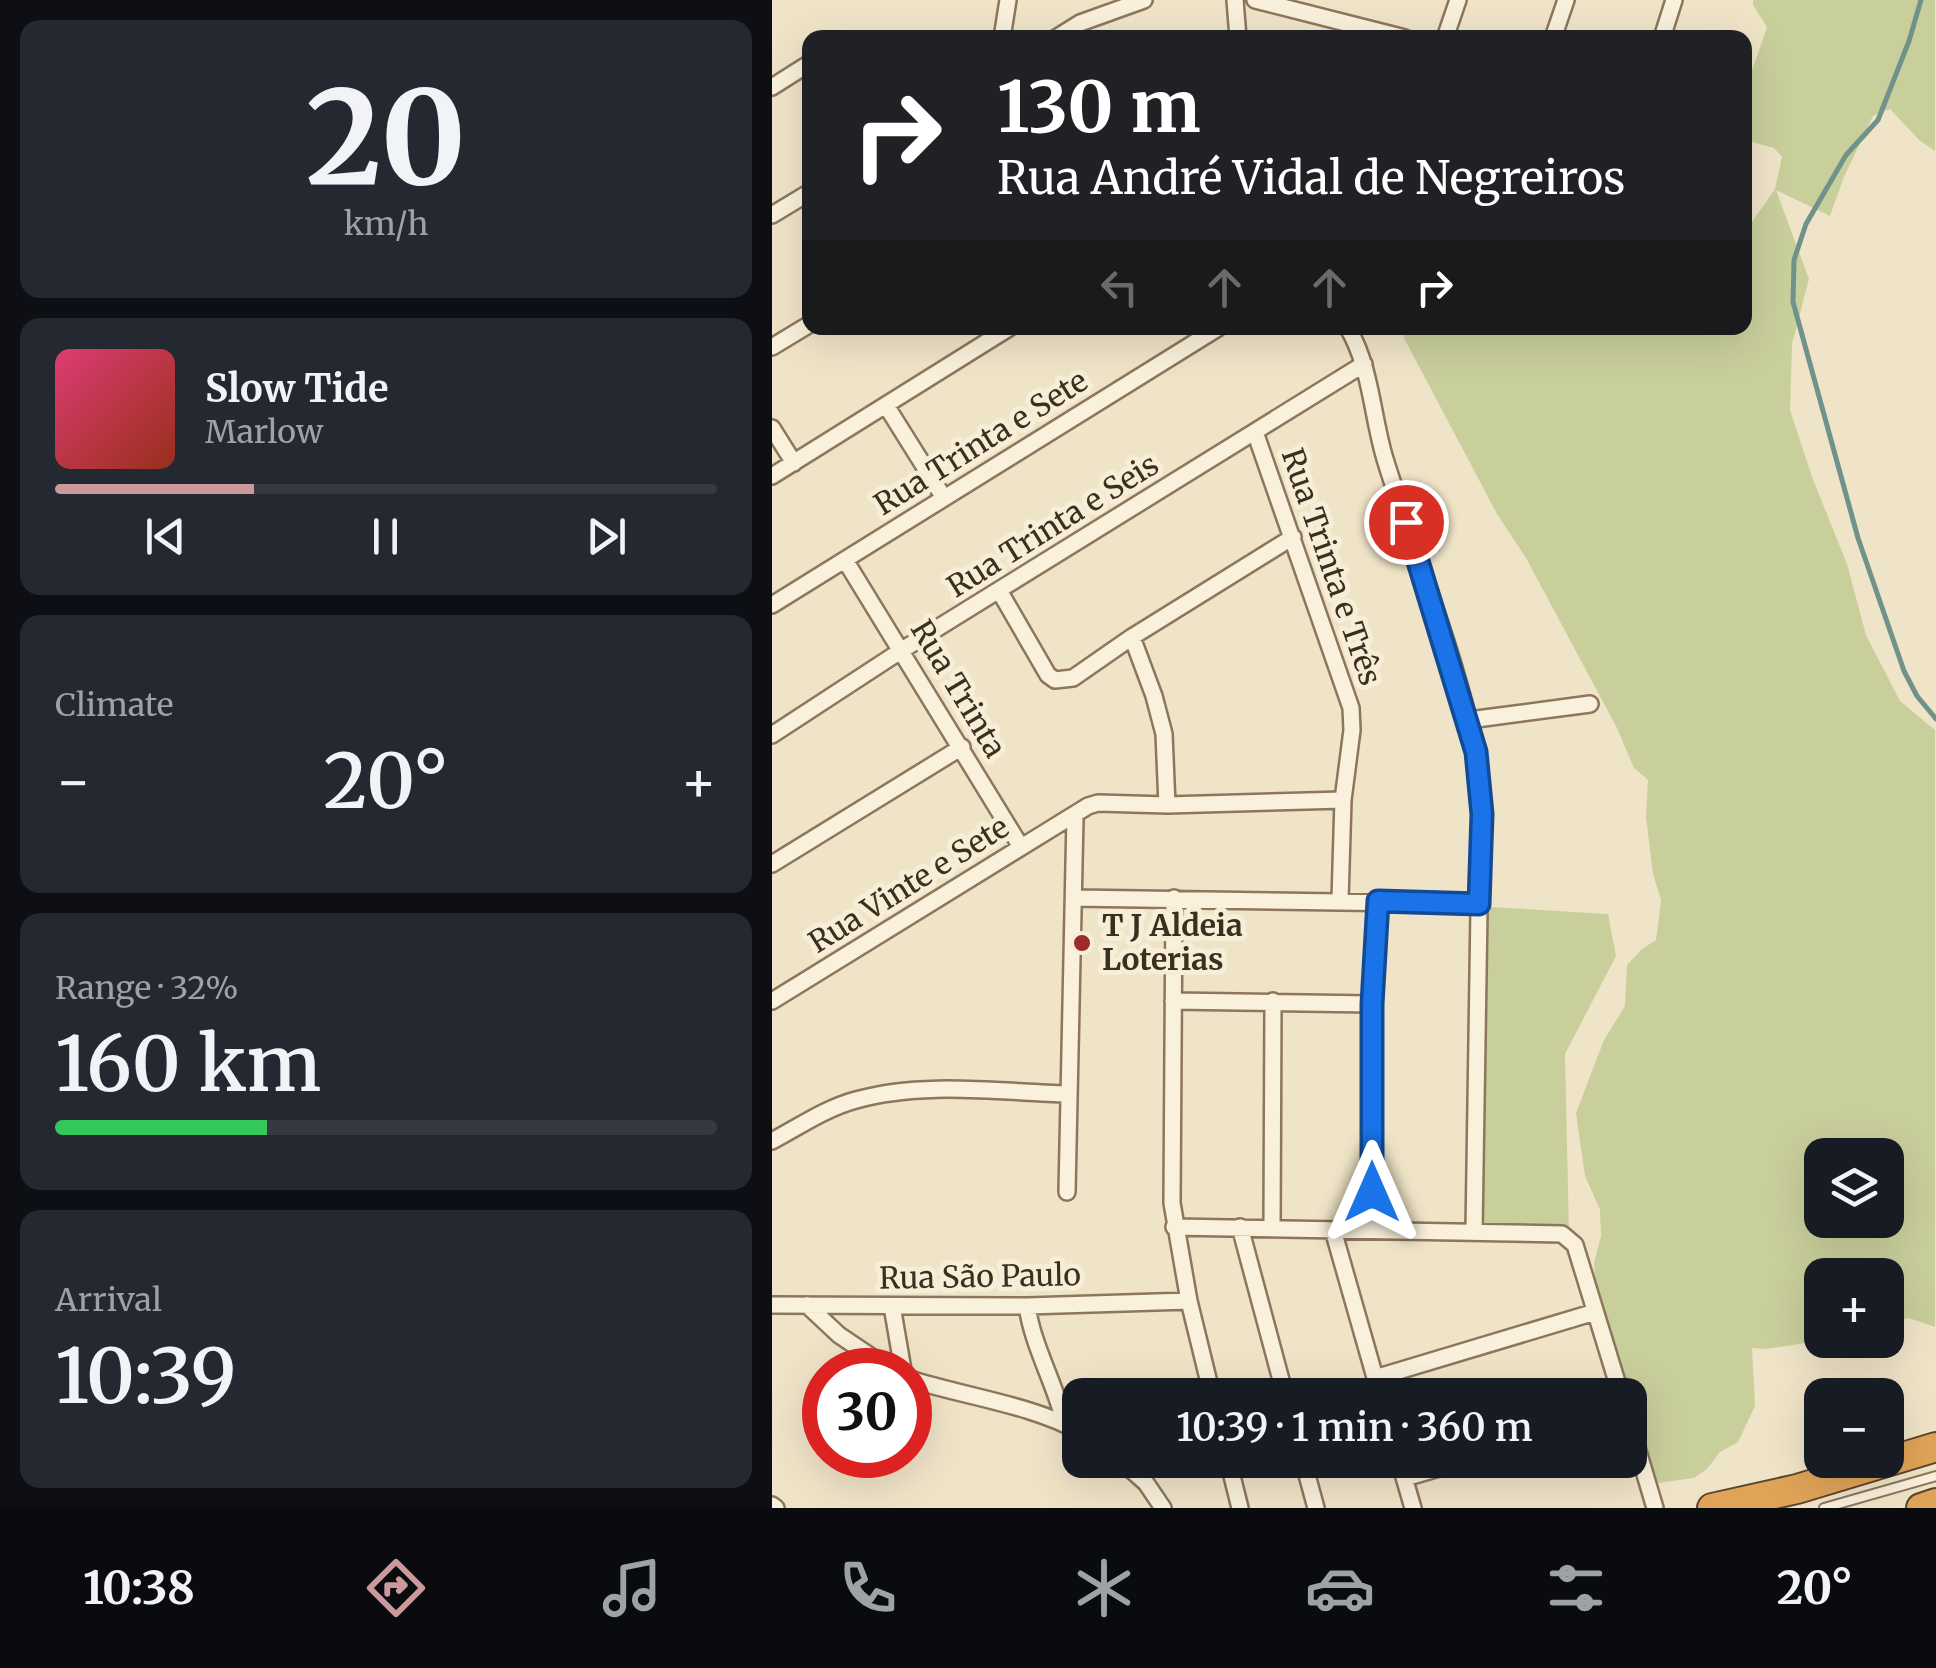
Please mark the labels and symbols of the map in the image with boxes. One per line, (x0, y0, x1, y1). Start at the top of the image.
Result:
street label: Rua Trinta e Sete (867, 361, 1094, 523)
street label: Rua Trinta e Três (1274, 443, 1390, 690)
street label: Rua Trinta e Seis (940, 445, 1165, 605)
pin (1364, 480, 1449, 565)
street label: Rua Trinta (903, 613, 1015, 764)
street label: Rua Vinte e Sete (801, 807, 1016, 961)
place label: T J Aldeia Loterias (1102, 906, 1243, 978)
marker: T J Aldeia Loterias (1071, 932, 1093, 954)
position arrow (1320, 1140, 1424, 1244)
street label: Rua São Paulo (879, 1255, 1081, 1297)
speed limit sign: 30 (802, 1348, 932, 1478)

